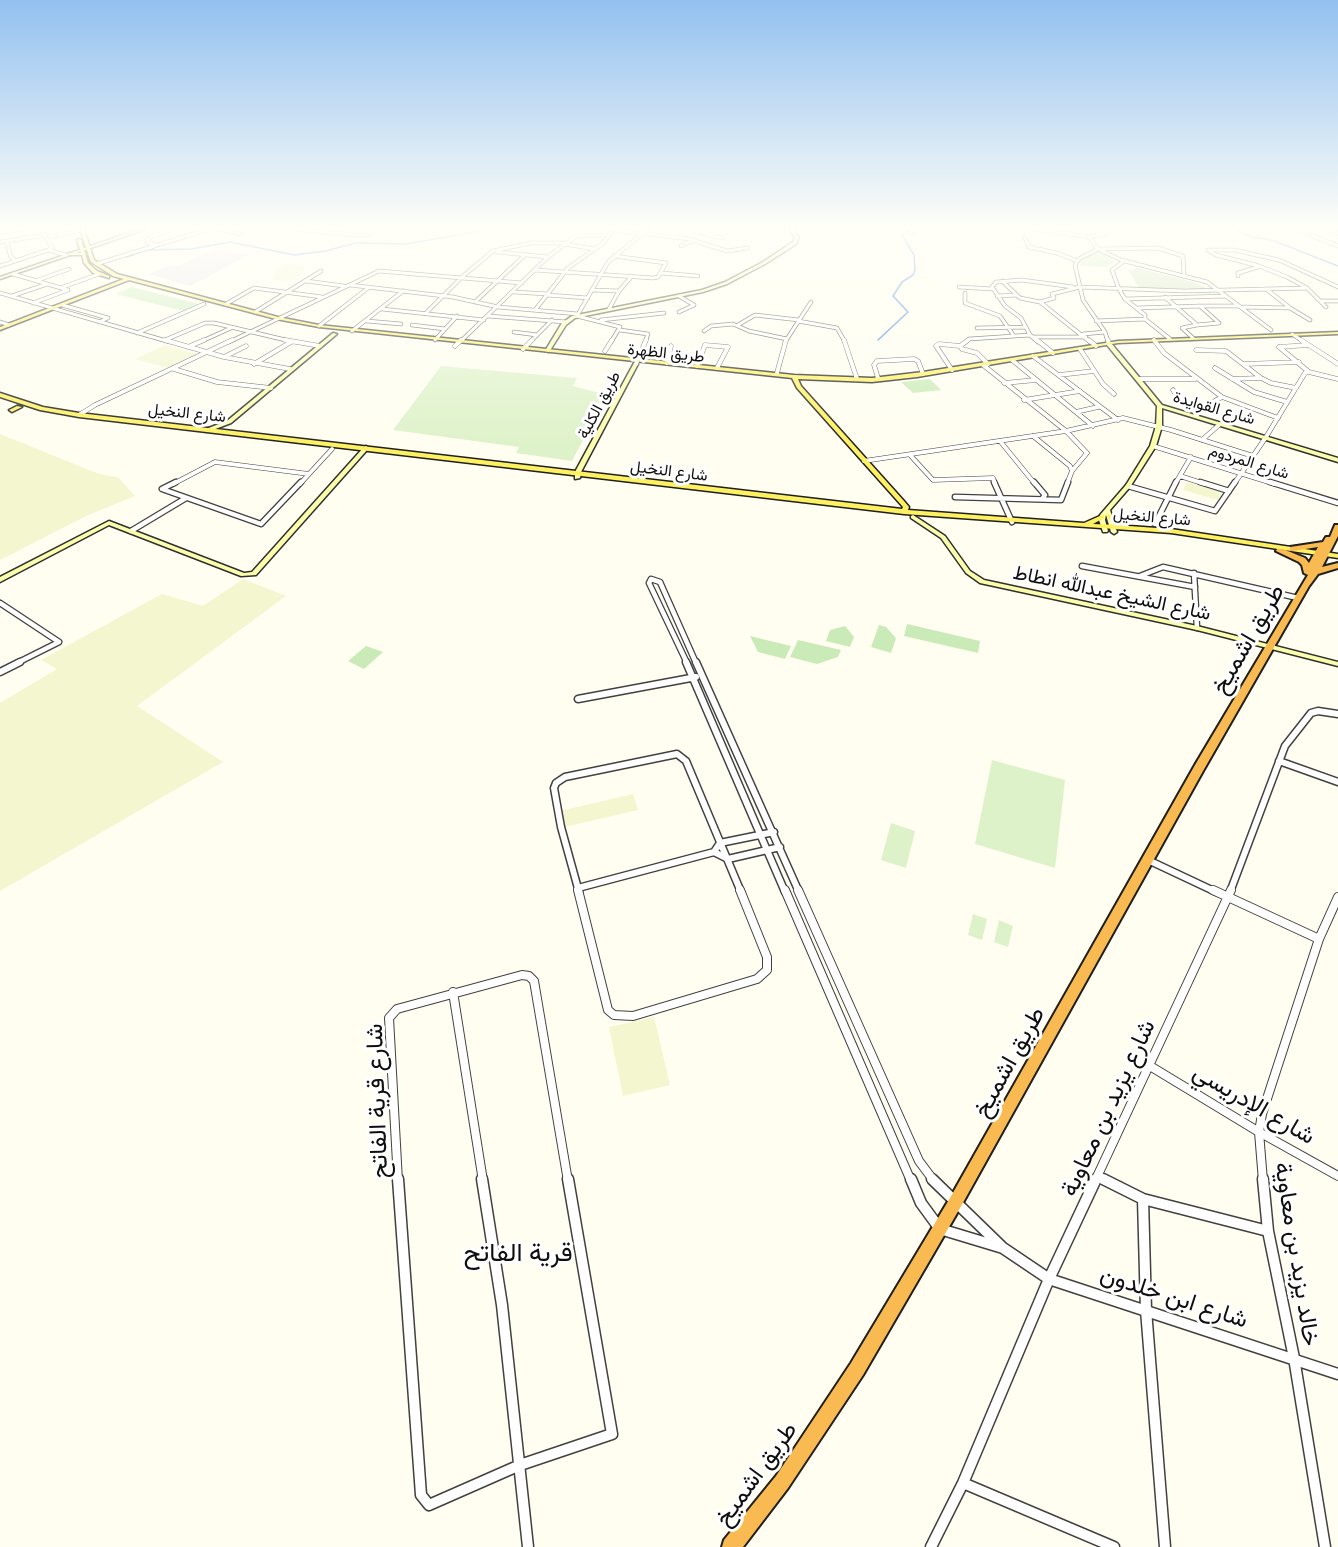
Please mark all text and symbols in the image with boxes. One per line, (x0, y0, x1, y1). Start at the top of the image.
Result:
street label: طريق الظهرة (627, 339, 705, 367)
street label: طريق الكلية (573, 368, 625, 442)
street label: شارع القوايدة (1171, 387, 1257, 429)
street label: شارع النخيل (147, 399, 227, 427)
street label: شارع المردوم (1207, 441, 1291, 483)
street label: شارع النخيل (629, 457, 709, 485)
street label: شارع النخيل (1112, 504, 1192, 530)
street label: شارع الشيخ عبدالله انطاط (1011, 560, 1213, 626)
street label: طريق اشميخ (1205, 579, 1291, 699)
street label: طريق اشميخ (967, 1002, 1051, 1122)
street label: شارع يزيد بن معاوية (1054, 1015, 1162, 1201)
street label: شارع قرية الفاتح (360, 1023, 394, 1179)
street label: شارع الإدريسي (1188, 1057, 1320, 1151)
street label: خالد يزيد بن معاوية (1268, 1160, 1326, 1348)
district label: قرية الفاتح (463, 1237, 573, 1269)
street label: شارع ابن خلدون (1097, 1260, 1251, 1334)
street label: طريق اشميخ (709, 1416, 803, 1532)

